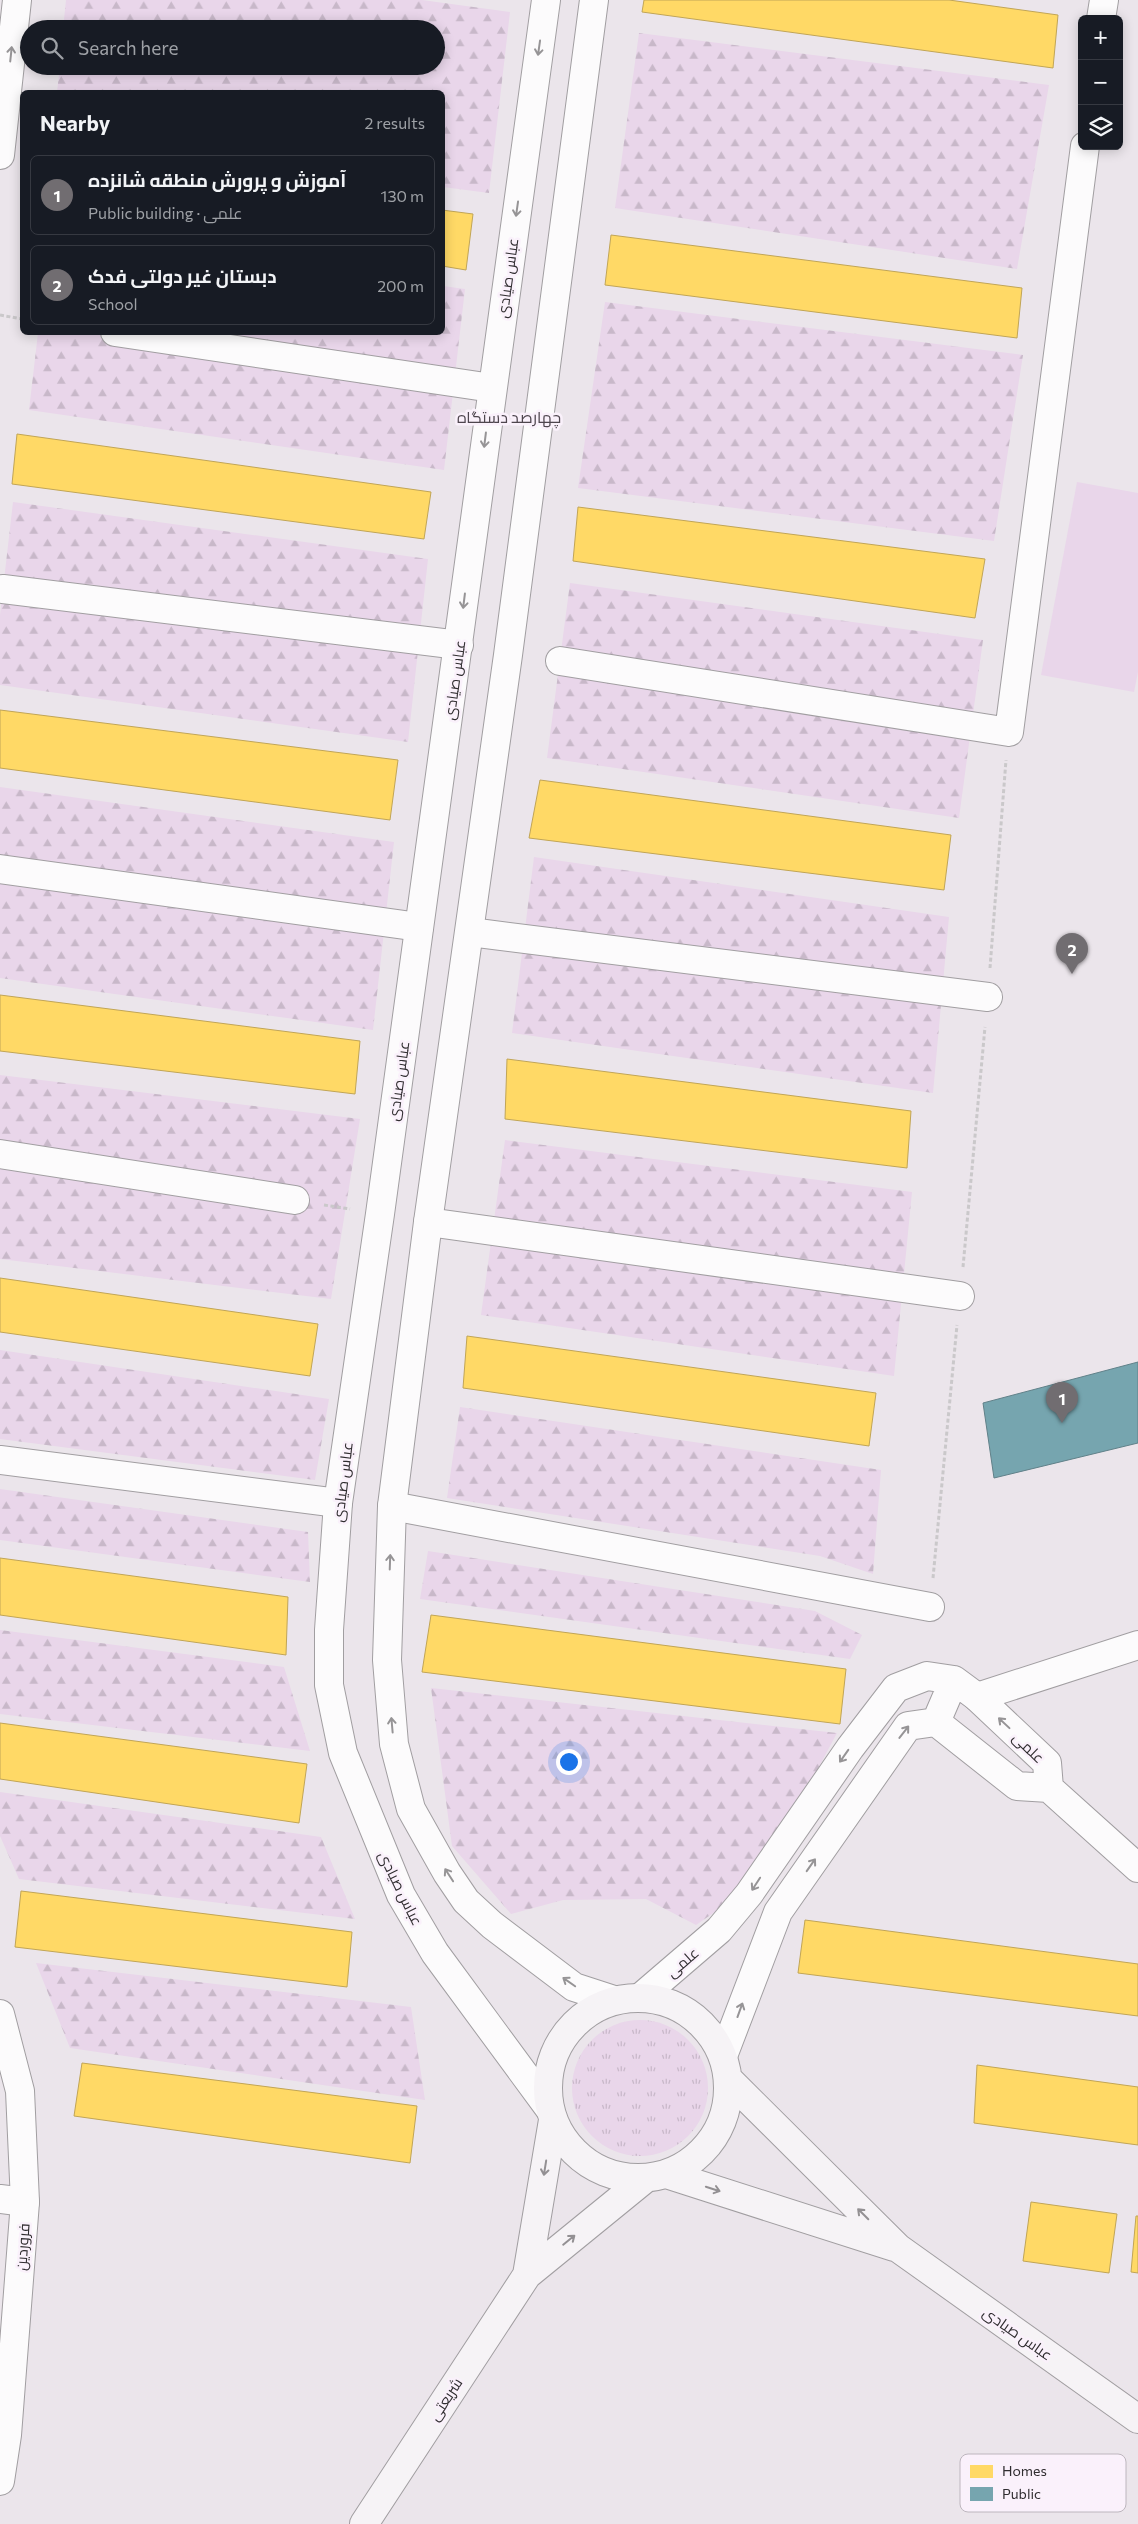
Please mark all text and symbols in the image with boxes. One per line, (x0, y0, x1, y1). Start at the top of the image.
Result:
map controls (1078, 15, 1123, 150)
button: + (1078, 15, 1123, 60)
search box (20, 20, 445, 75)
icon: search (38, 34, 66, 62)
text: Search here (78, 36, 178, 59)
one-way arrow (534, 40, 544, 56)
one-way arrow (6, 47, 16, 63)
button: − (1078, 60, 1123, 105)
button: layers (1078, 105, 1123, 150)
text: Nearby (40, 110, 110, 135)
text: 2 results (364, 113, 425, 132)
text: آموزش و پرورش منطقه شانزده (88, 168, 346, 191)
text: 1 (53, 186, 61, 205)
text: 130 m (381, 186, 424, 205)
one-way arrow (512, 201, 522, 217)
text: Public building · علمی (88, 203, 243, 222)
street label: عباس صیادی (492, 237, 524, 319)
text: دبستان غیر دولتی فدک (88, 264, 277, 287)
text: 2 (52, 276, 62, 295)
text: 200 m (377, 276, 424, 295)
text: School (88, 294, 138, 313)
district label: چهارصد دستگاه (457, 407, 561, 429)
one-way arrow (480, 431, 490, 447)
one-way arrow (459, 592, 469, 608)
street label: عباس صیادی (439, 639, 471, 721)
pin: 2 (1056, 933, 1088, 974)
street label: عباس صیادی (383, 1040, 415, 1122)
pin: 1 (1046, 1382, 1078, 1423)
street label: عباس صیادی (328, 1441, 358, 1523)
one-way arrow (385, 1555, 395, 1571)
one-way arrow (388, 1717, 397, 1733)
one-way arrow (998, 1717, 1010, 1729)
one-way arrow (899, 1725, 909, 1739)
street label: علمی (1008, 1728, 1049, 1768)
your location (556, 1749, 582, 1775)
one-way arrow (839, 1749, 849, 1763)
street label: عباس صیادی (373, 1848, 427, 1929)
one-way arrow (806, 1858, 816, 1872)
one-way arrow (443, 1868, 453, 1882)
one-way arrow (751, 1877, 761, 1891)
street label: علمی (662, 1943, 703, 1982)
one-way arrow (562, 1977, 576, 1987)
one-way arrow (736, 2003, 745, 2018)
one-way arrow (539, 2160, 549, 2176)
one-way arrow (705, 2184, 721, 2194)
one-way arrow (857, 2207, 869, 2220)
street label: فروردین (11, 2223, 35, 2271)
one-way arrow (562, 2235, 575, 2246)
street label: عباس صیادی (979, 2303, 1056, 2365)
street label: شریعتی (424, 2374, 467, 2425)
legend (960, 2454, 1126, 2512)
text: Homes (1002, 2462, 1047, 2479)
text: Public (1002, 2485, 1041, 2502)

